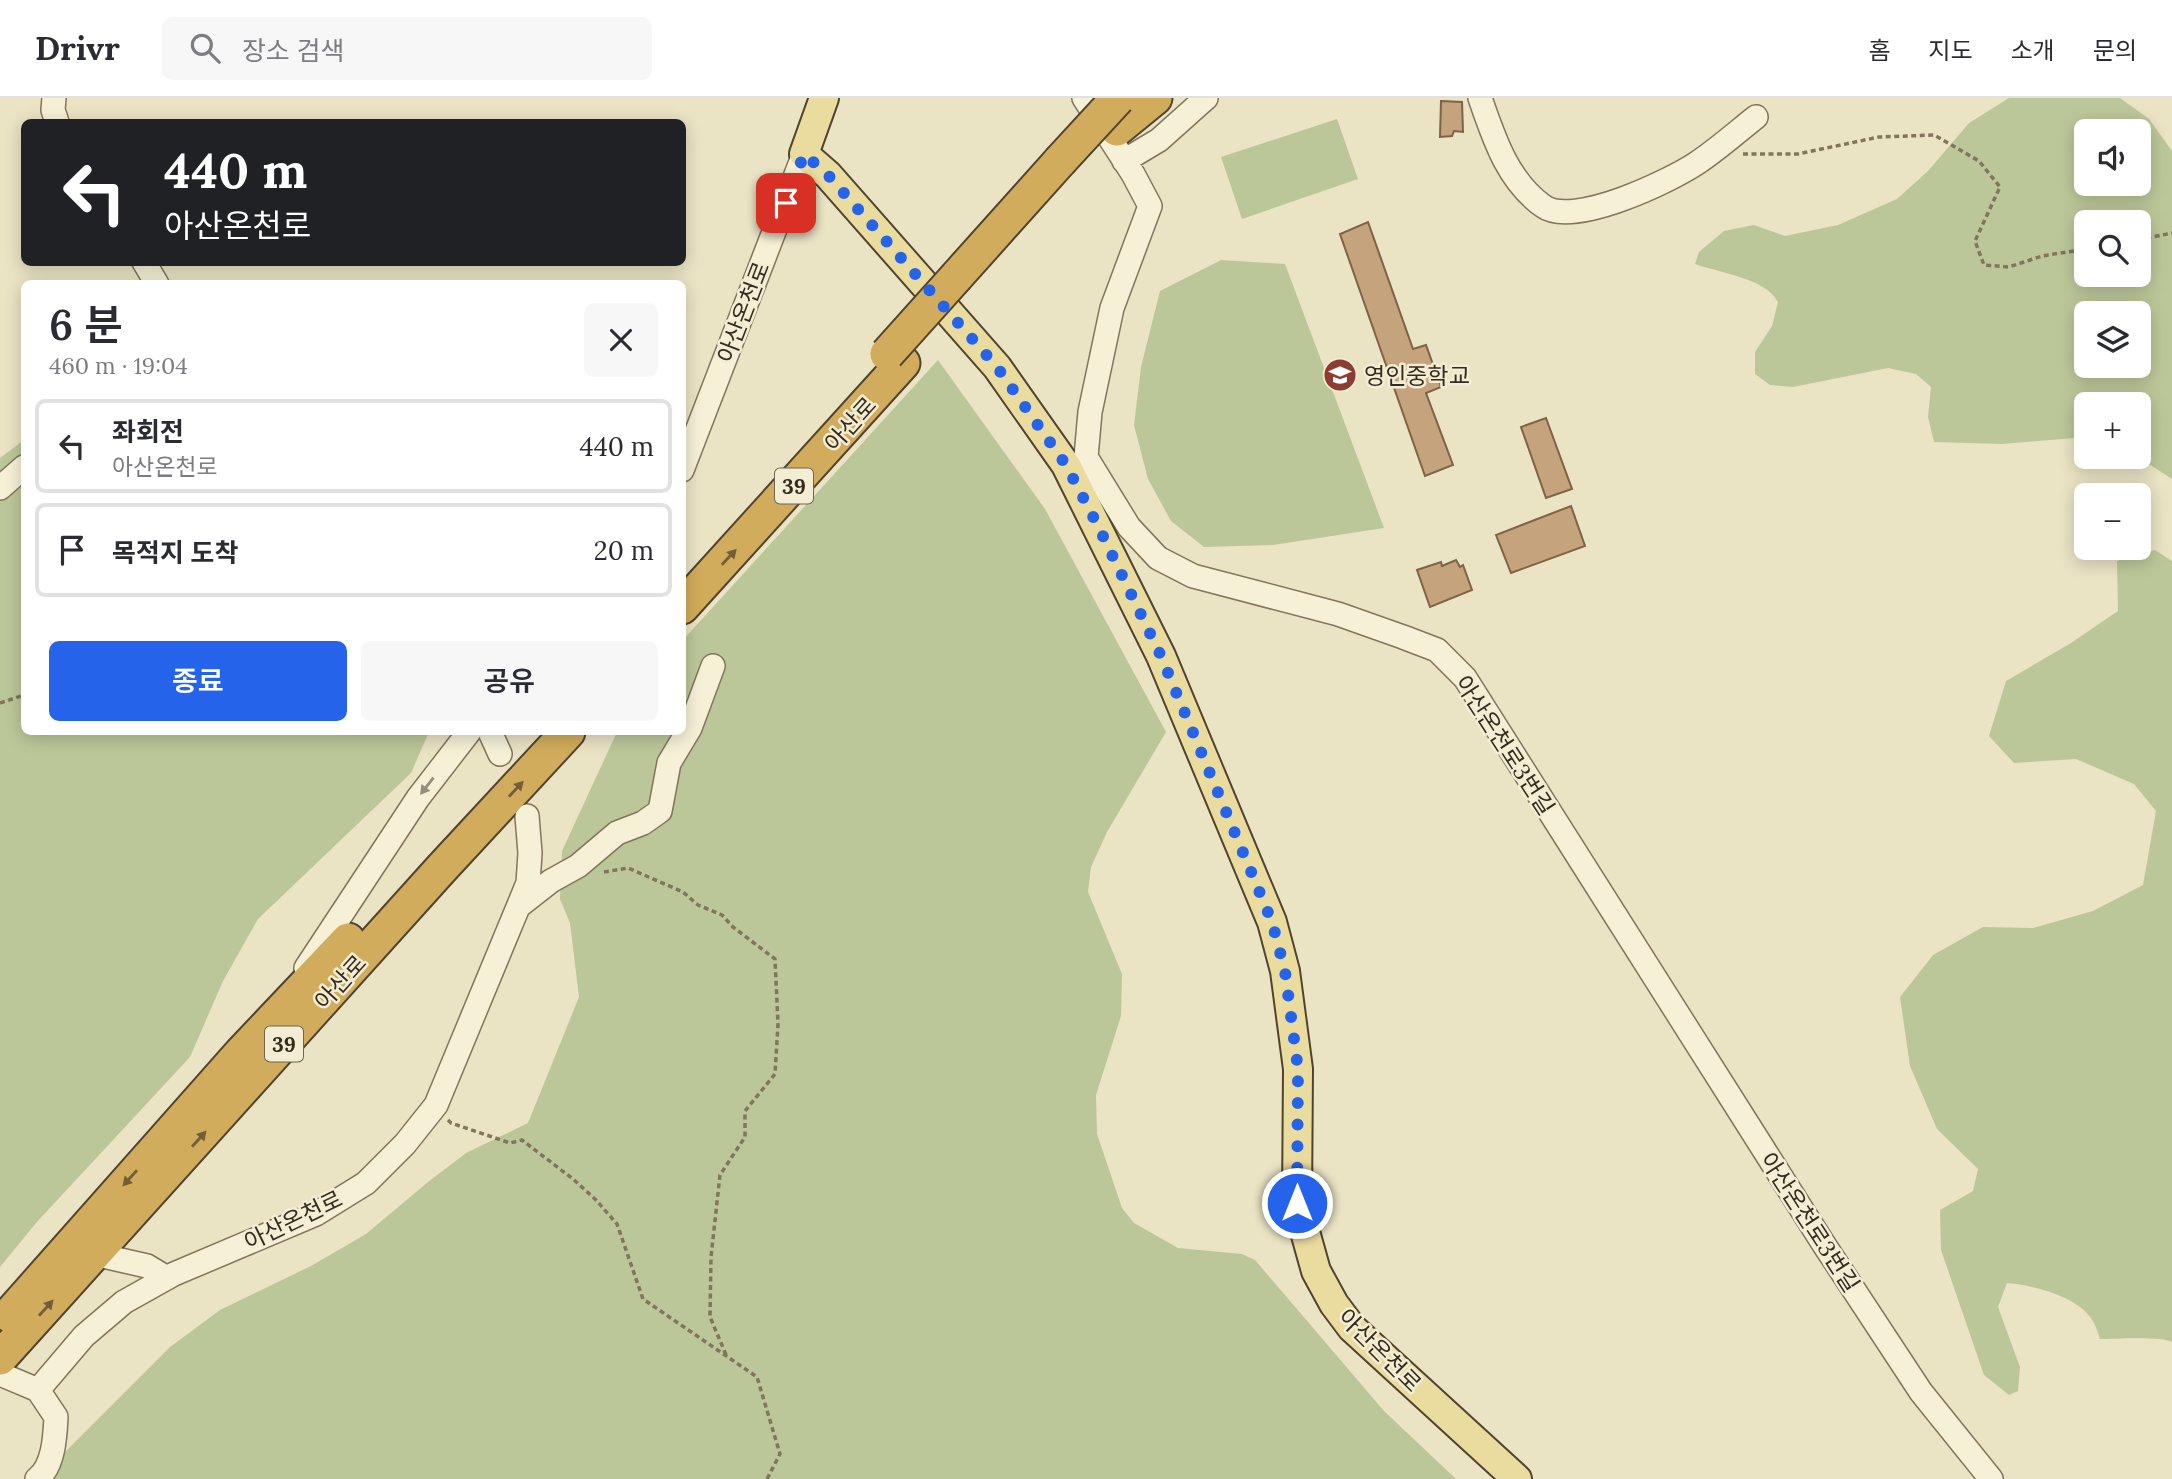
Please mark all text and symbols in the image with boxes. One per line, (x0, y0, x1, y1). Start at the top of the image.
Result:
search box (162, 17, 652, 80)
text: Drivr (35, 27, 120, 69)
icon: search (186, 29, 224, 67)
text: 장소 검색 (242, 34, 344, 67)
text: 홈 (1868, 35, 1890, 66)
text: 지도 (1928, 35, 1973, 66)
text: 소개 (2011, 35, 2055, 66)
text: 문의 (2093, 35, 2137, 66)
map controls (2074, 119, 2151, 560)
button: sound (2074, 119, 2151, 196)
text: 440 m (164, 139, 307, 201)
icon: left (49, 147, 140, 238)
pin (756, 173, 816, 233)
icon: arrive (767, 184, 805, 222)
text: 아산온천로 (164, 205, 311, 246)
button: search (2074, 210, 2151, 287)
street label: 아산온천로 (711, 257, 775, 367)
text: 6 분 (49, 298, 123, 352)
button: layers (2074, 301, 2151, 378)
button: close (584, 303, 658, 377)
text: 460 m · 19:04 (49, 351, 188, 380)
school or university icon: 영인중학교 (1321, 356, 1359, 394)
place label: 영인중학교 (1364, 361, 1470, 390)
street label: 아산로 (818, 391, 882, 457)
button: + (2074, 392, 2151, 469)
text: 좌회전 (112, 415, 184, 448)
icon: left (53, 427, 91, 465)
text: 440 m (580, 430, 654, 463)
text: 아산온천로 (112, 452, 218, 481)
road number: 39 (775, 468, 813, 504)
button: − (2074, 483, 2151, 560)
icon: arrive (53, 531, 91, 569)
text: 20 m (594, 534, 654, 567)
text: 목적지 도착 (112, 536, 238, 569)
one-way arrow (720, 549, 736, 566)
button: 종료 (49, 641, 347, 721)
button: 공유 (361, 641, 658, 721)
street label: 아산온천로3번길 (1449, 670, 1561, 820)
one-way arrow (420, 776, 435, 794)
one-way arrow (507, 781, 523, 798)
street label: 아산로 (308, 949, 372, 1015)
road number: 39 (265, 1026, 303, 1062)
one-way arrow (191, 1130, 207, 1148)
street label: 아산온천로3번길 (1754, 1147, 1866, 1297)
position arrow (1260, 1166, 1334, 1240)
one-way arrow (122, 1169, 138, 1187)
street label: 아산온천로 (239, 1184, 347, 1256)
one-way arrow (38, 1299, 54, 1317)
street label: 아산온천로 (1332, 1302, 1428, 1398)

